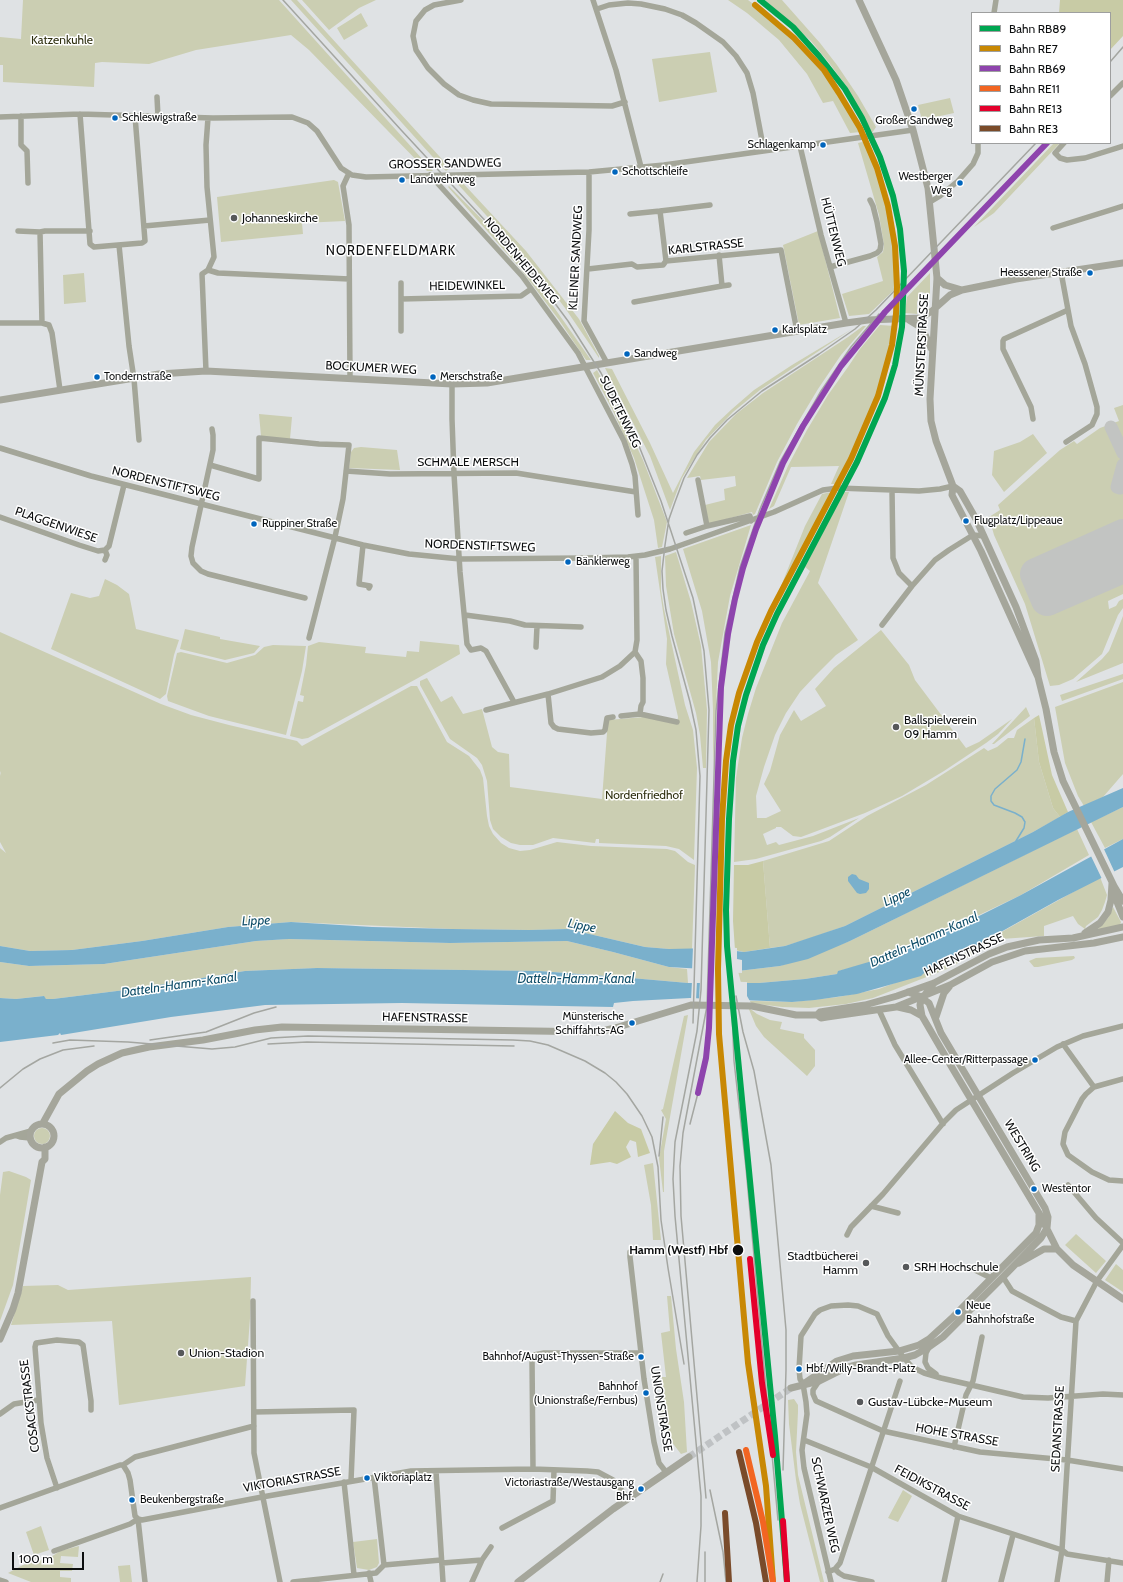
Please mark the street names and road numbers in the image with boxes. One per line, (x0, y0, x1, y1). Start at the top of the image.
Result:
street label: GROSSER SANDWEG (389, 156, 501, 172)
street label: HÜTTENWEG (817, 196, 849, 268)
street label: KLEINER SANDWEG (566, 205, 586, 311)
street label: NORDENHEIDEWEG (481, 215, 561, 307)
street label: KARLSTRASSE (667, 236, 745, 258)
street label: HEIDEWINKEL (429, 278, 505, 294)
street label: MÜNSTERSTRASSE (912, 293, 932, 397)
street label: BOCKUMER WEG (325, 358, 417, 378)
street label: SUDETENWEG (596, 374, 644, 450)
street label: SCHMALE MERSCH (417, 455, 519, 469)
street label: NORDENSTIFTSWEG (110, 464, 222, 504)
street label: PLAGGENWIESE (13, 504, 99, 546)
street label: NORDENSTIFTSWEG (424, 537, 536, 555)
street label: HAFENSTRASSE (922, 930, 1006, 980)
street label: HAFENSTRASSE (382, 1010, 468, 1026)
street label: WESTRING (1001, 1117, 1043, 1175)
street label: COSACKSTRASSE (17, 1359, 43, 1453)
street label: UNIONSTRASSE (647, 1365, 675, 1453)
street label: SEDANSTRASSE (1049, 1385, 1067, 1473)
street label: HOHE STRASSE (914, 1421, 1000, 1449)
street label: SCHWARZER WEG (808, 1456, 842, 1554)
street label: FEIDIKSTRASSE (892, 1462, 972, 1514)
street label: VIKTORIASTRASSE (242, 1464, 342, 1496)

